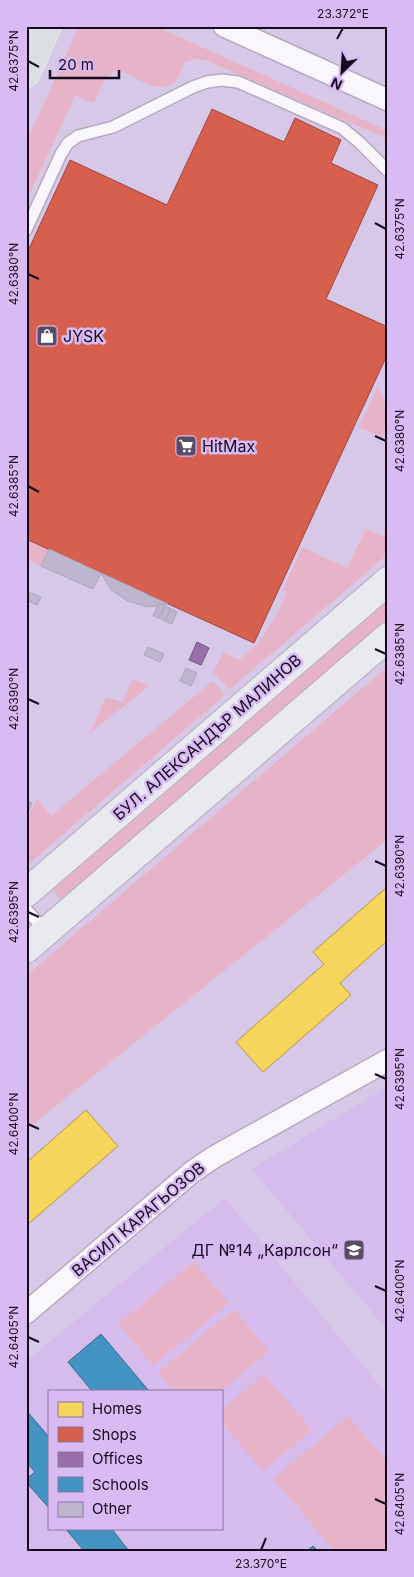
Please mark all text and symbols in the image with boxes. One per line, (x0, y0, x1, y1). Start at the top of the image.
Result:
text: 23.372°E (317, 6, 369, 21)
text: 42.6375°N (6, 30, 21, 92)
scale bar (50, 48, 119, 80)
north arrow (316, 48, 366, 98)
text: 20 m (58, 55, 94, 74)
text: N (328, 74, 345, 94)
text: 42.6375°N (392, 198, 407, 260)
text: 42.6380°N (6, 243, 21, 305)
shop icon: JYSK (35, 324, 59, 348)
place label: JYSK (63, 326, 104, 346)
text: 42.6380°N (392, 410, 407, 472)
supermarket icon: HitMax (174, 434, 198, 458)
place label: HitMax (202, 436, 255, 456)
text: 42.6385°N (6, 455, 21, 517)
text: 42.6385°N (392, 623, 407, 685)
street label: БУЛ. АЛЕКСАНДЪР МАЛИНОВ (109, 650, 305, 824)
text: 42.6390°N (6, 668, 21, 730)
text: 42.6390°N (392, 835, 407, 897)
text: 42.6395°N (6, 881, 21, 943)
text: 42.6395°N (392, 1048, 407, 1110)
text: 42.6400°N (6, 1092, 21, 1156)
street label: ВАСИЛ КАРАГЬОЗОВ (67, 1158, 209, 1280)
school or university icon: ДГ №14 „Карлсон“ (342, 1238, 366, 1262)
place label: ДГ №14 „Карлсон“ (192, 1240, 338, 1260)
text: 42.6400°N (392, 1259, 407, 1323)
text: 42.6405°N (6, 1306, 21, 1368)
legend (48, 1390, 222, 1530)
text: Homes (92, 1399, 142, 1418)
text: Shops (92, 1425, 137, 1444)
text: Offices (92, 1449, 143, 1468)
text: 42.6405°N (392, 1473, 407, 1535)
text: Schools (92, 1475, 149, 1494)
text: Other (92, 1499, 132, 1518)
text: 23.370°E (235, 1556, 287, 1571)

